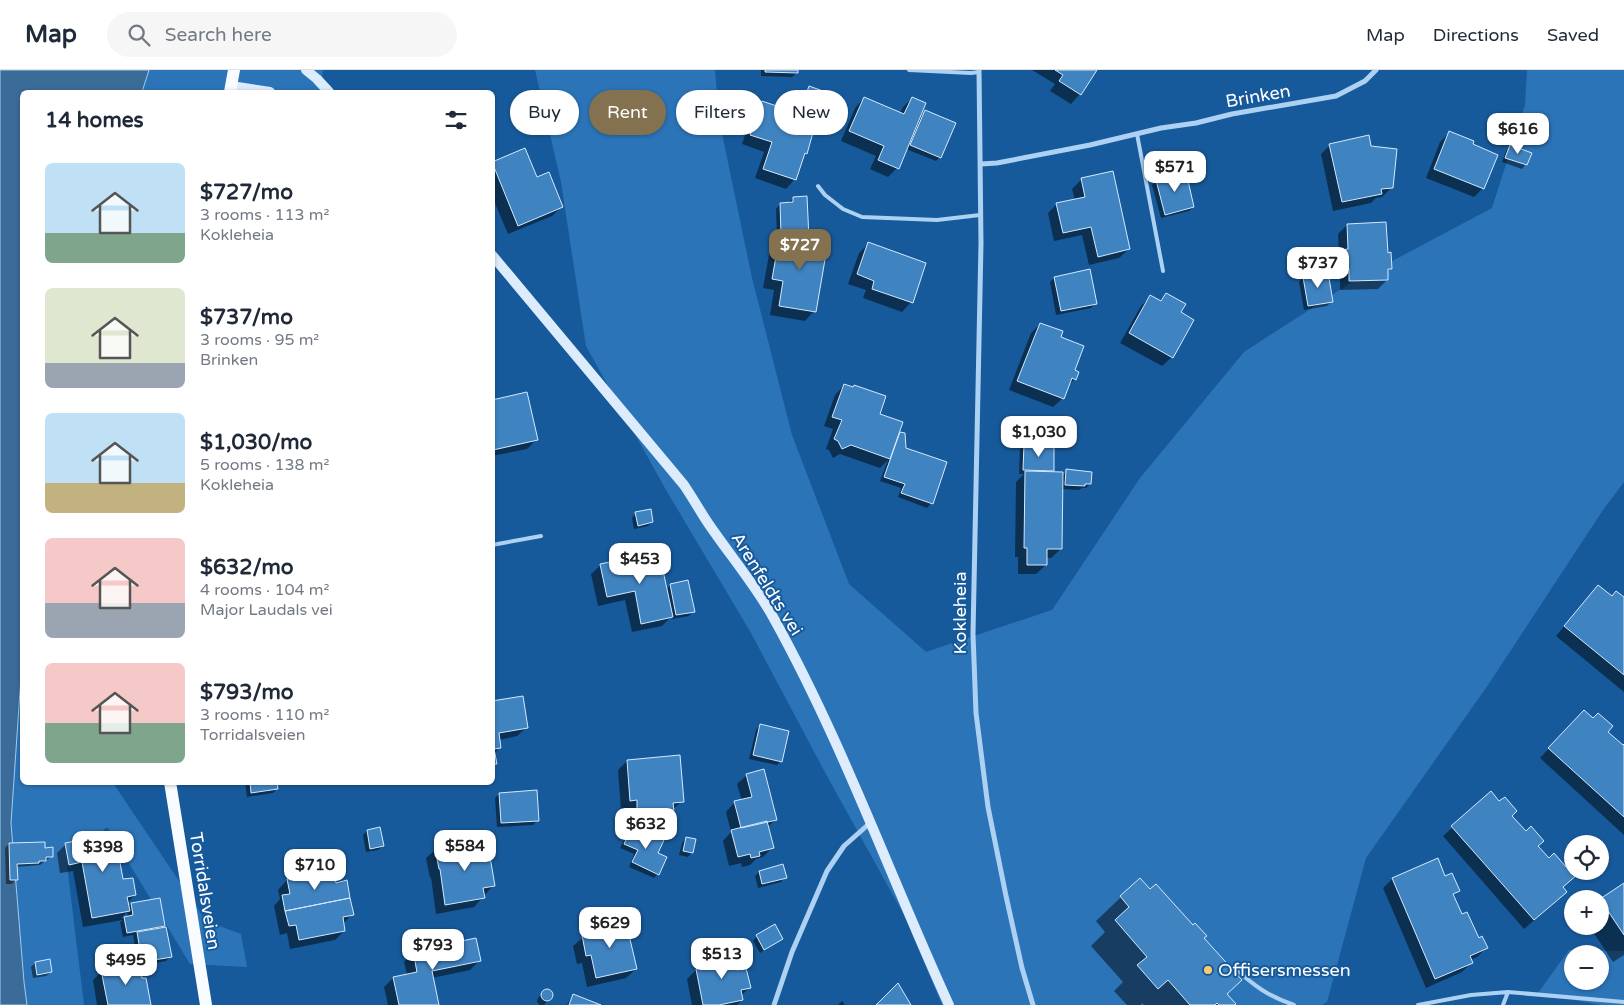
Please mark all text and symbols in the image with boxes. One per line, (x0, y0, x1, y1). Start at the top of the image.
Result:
search box (107, 12, 457, 57)
text: Map (25, 20, 77, 49)
icon: search (125, 21, 153, 49)
text: Search here (165, 24, 272, 46)
text: Map (1366, 24, 1405, 46)
text: Directions (1433, 24, 1519, 46)
text: Saved (1547, 24, 1599, 46)
street label: Brinken (1224, 79, 1292, 113)
chip: Buy (510, 90, 579, 135)
chip: Rent (589, 90, 666, 135)
chip: Filters (676, 90, 764, 135)
chip: New (774, 90, 848, 135)
icon: filters (442, 106, 470, 134)
text: 14 homes (45, 108, 144, 133)
pin: $616 (1488, 112, 1548, 155)
text: $616 (1498, 119, 1538, 139)
pin: $571 (1145, 150, 1205, 193)
text: $571 (1155, 157, 1195, 177)
text: $727/mo (200, 180, 293, 205)
icon: home (85, 183, 145, 243)
text: 3 rooms · 113 m² (200, 205, 329, 225)
text: Kokleheia (200, 225, 274, 245)
pin: $727 (770, 228, 830, 271)
text: $727 (780, 235, 820, 255)
pin: $737 (1288, 246, 1348, 289)
text: $737 (1298, 253, 1338, 273)
text: $737/mo (200, 305, 293, 330)
icon: home (85, 308, 145, 368)
text: 3 rooms · 95 m² (200, 330, 319, 350)
text: Brinken (200, 350, 258, 370)
pin: $1,030 (998, 416, 1080, 458)
text: $1,030 (1012, 422, 1066, 442)
text: $1,030/mo (200, 430, 312, 455)
icon: home (85, 433, 145, 493)
text: 5 rooms · 138 m² (200, 455, 329, 475)
text: Kokleheia (200, 475, 274, 495)
street label: Arenfeldts vei (727, 528, 807, 640)
pin: $453 (610, 542, 670, 585)
text: $453 (620, 549, 660, 569)
text: $632/mo (200, 555, 294, 580)
icon: home (85, 558, 145, 618)
street label: Kokleheia (949, 571, 971, 655)
text: 4 rooms · 104 m² (200, 580, 329, 600)
text: Major Laudals vei (200, 600, 333, 620)
text: $793/mo (200, 680, 294, 705)
icon: home (85, 683, 145, 743)
text: 3 rooms · 110 m² (200, 705, 329, 725)
text: Torridalsveien (200, 725, 306, 745)
pin: $632 (616, 808, 676, 850)
text: $632 (626, 814, 666, 834)
pin: $398 (73, 830, 133, 873)
pin: $584 (435, 830, 495, 872)
street label: Torridalsveien (185, 831, 225, 951)
map controls (1564, 835, 1609, 990)
button: locate (1564, 835, 1609, 880)
text: $584 (445, 836, 485, 856)
text: $398 (83, 837, 123, 857)
pin: $710 (285, 848, 345, 891)
text: $710 (295, 855, 335, 875)
button: + (1564, 890, 1609, 935)
pin: $629 (580, 906, 640, 949)
text: $629 (590, 913, 630, 933)
pin: $793 (403, 928, 463, 971)
text: $793 (413, 935, 453, 955)
pin: $513 (692, 938, 752, 980)
pin: $495 (96, 944, 156, 986)
text: $513 (702, 944, 742, 964)
button: − (1564, 945, 1609, 990)
text: $495 (106, 950, 146, 970)
place label: Offisersmessen (1218, 959, 1351, 981)
marker: Offisersmessen (1202, 964, 1214, 976)

